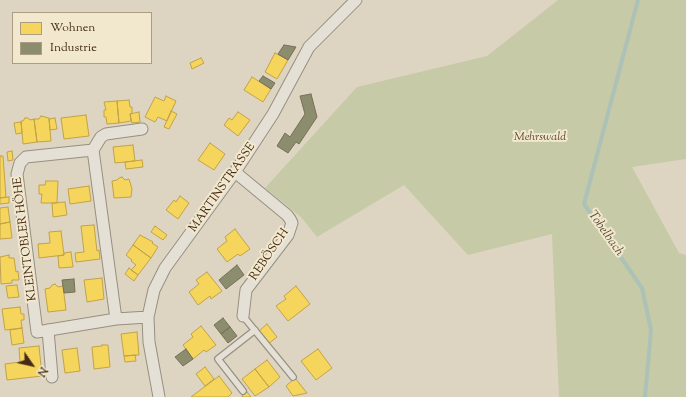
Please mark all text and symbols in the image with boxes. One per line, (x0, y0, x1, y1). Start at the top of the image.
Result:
legend (12, 12, 152, 64)
text: Wohnen (50, 19, 95, 37)
text: Industrie (50, 39, 97, 57)
park label: Mehrswald (514, 131, 566, 145)
street label: MARTINSTRASSE (187, 141, 259, 235)
street label: KLEINTOBLER HÖHE (11, 176, 41, 302)
water label: Tobelbach (584, 208, 626, 260)
street label: REBÖSCH (247, 226, 293, 284)
north arrow (12, 345, 52, 385)
text: N (33, 364, 51, 380)

